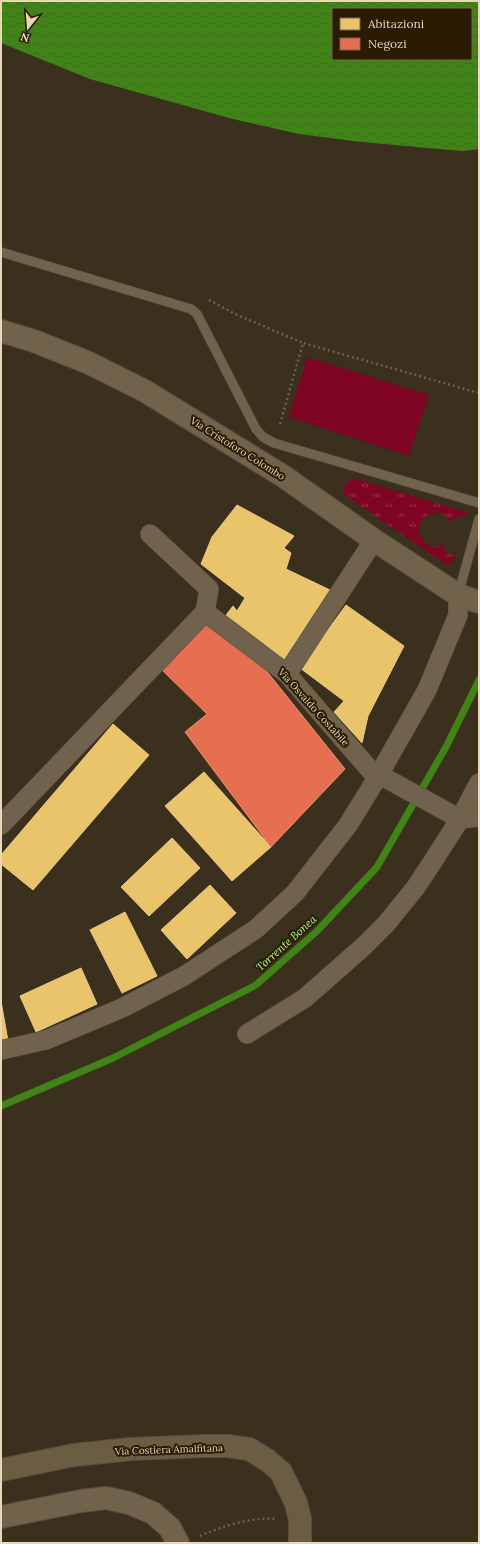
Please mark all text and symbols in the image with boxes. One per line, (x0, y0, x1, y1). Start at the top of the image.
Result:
north arrow (8, 8, 48, 48)
legend (332, 8, 472, 60)
text: Abitazioni (367, 16, 424, 31)
text: N (18, 29, 31, 46)
text: Negozi (368, 36, 407, 51)
street label: Via Cristoforo Colombo (187, 413, 288, 483)
street label: Via Osvaldo Costabile (275, 665, 352, 749)
water label: Torrente Bonea (253, 911, 320, 974)
street label: Via Costiera Amalfitana (114, 1441, 223, 1458)

